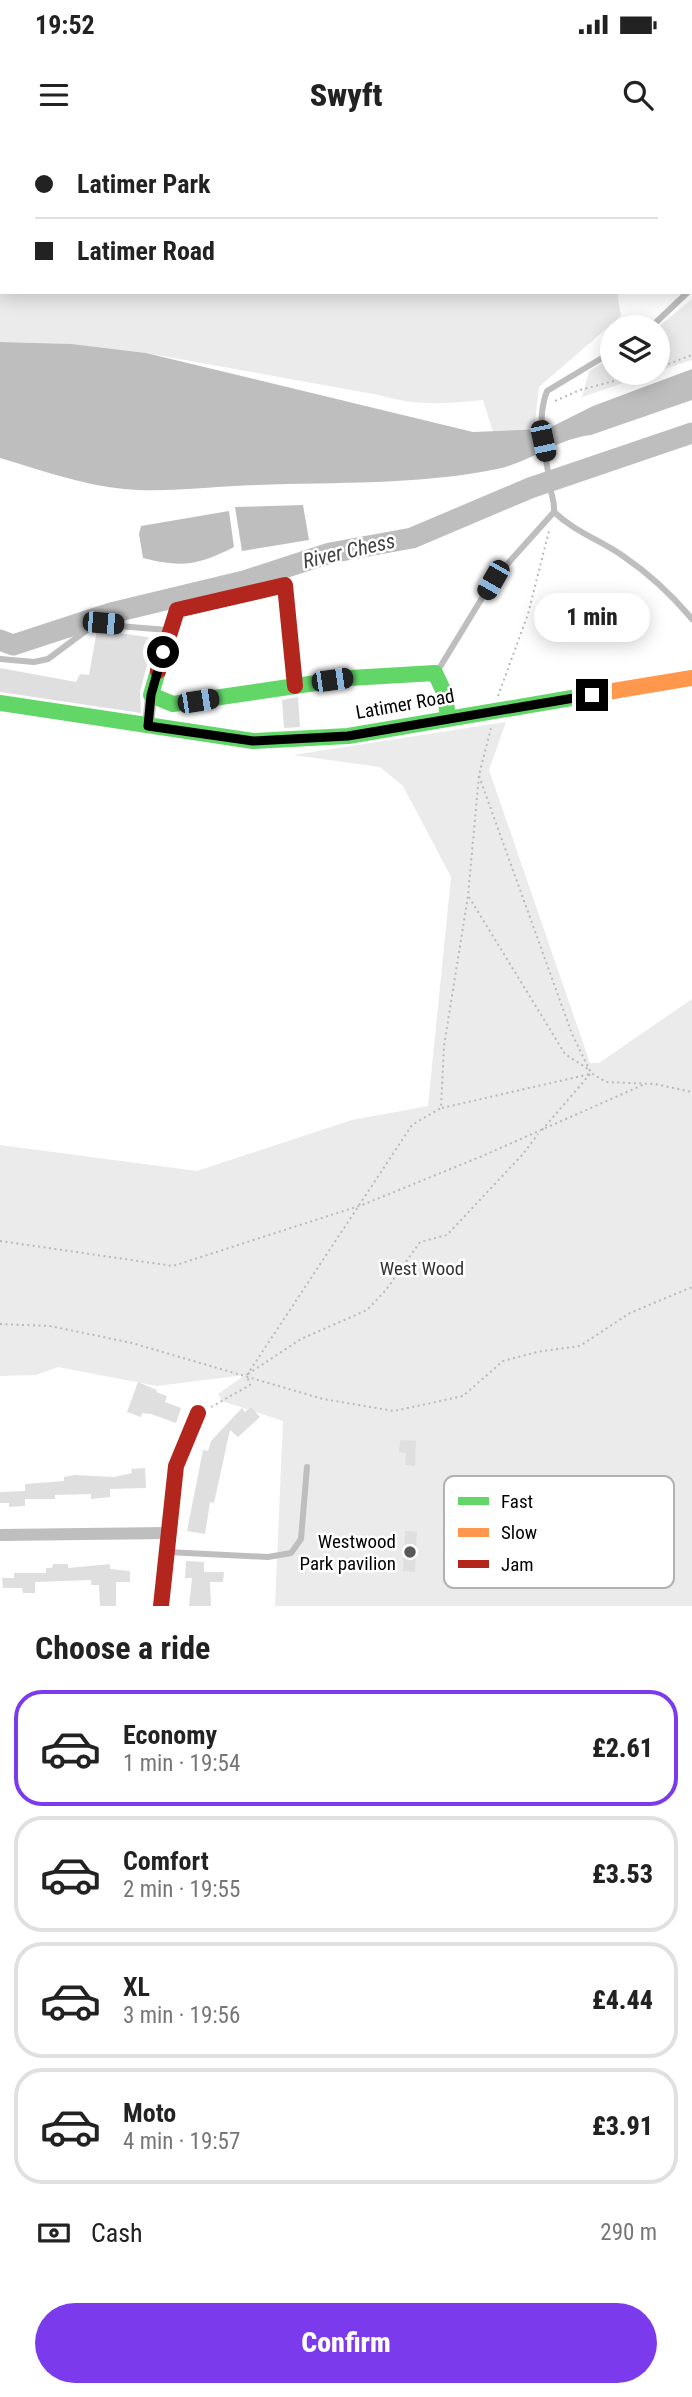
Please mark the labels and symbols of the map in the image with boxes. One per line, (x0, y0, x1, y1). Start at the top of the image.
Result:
car (529, 418, 558, 464)
water label: River Chess (300, 529, 398, 573)
car (474, 557, 513, 603)
callout: 1 min (534, 594, 650, 643)
car (82, 611, 125, 635)
route start (147, 636, 179, 668)
car (310, 667, 355, 693)
route end (576, 679, 608, 711)
street label: Latimer Road (354, 684, 456, 724)
car (176, 687, 221, 715)
park label: West Wood (380, 1257, 464, 1280)
legend (444, 1476, 674, 1588)
text: Fast (501, 1490, 533, 1513)
text: Slow (501, 1521, 537, 1544)
place label: Westwood Park pavilion (299, 1530, 396, 1575)
marker: Westwood Park pavilion (402, 1544, 418, 1560)
text: Jam (501, 1553, 534, 1576)

